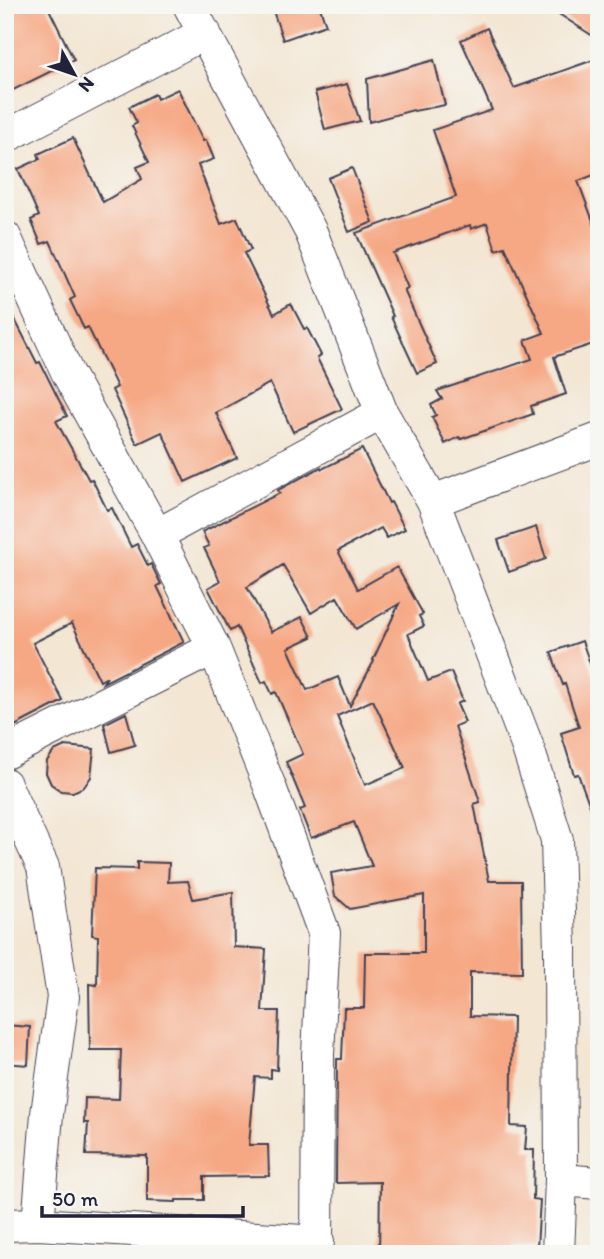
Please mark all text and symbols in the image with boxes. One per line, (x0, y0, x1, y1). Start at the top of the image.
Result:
north arrow (38, 38, 108, 108)
text: N (74, 72, 100, 97)
scale bar (42, 1175, 243, 1219)
text: 50 m (52, 1186, 99, 1211)

